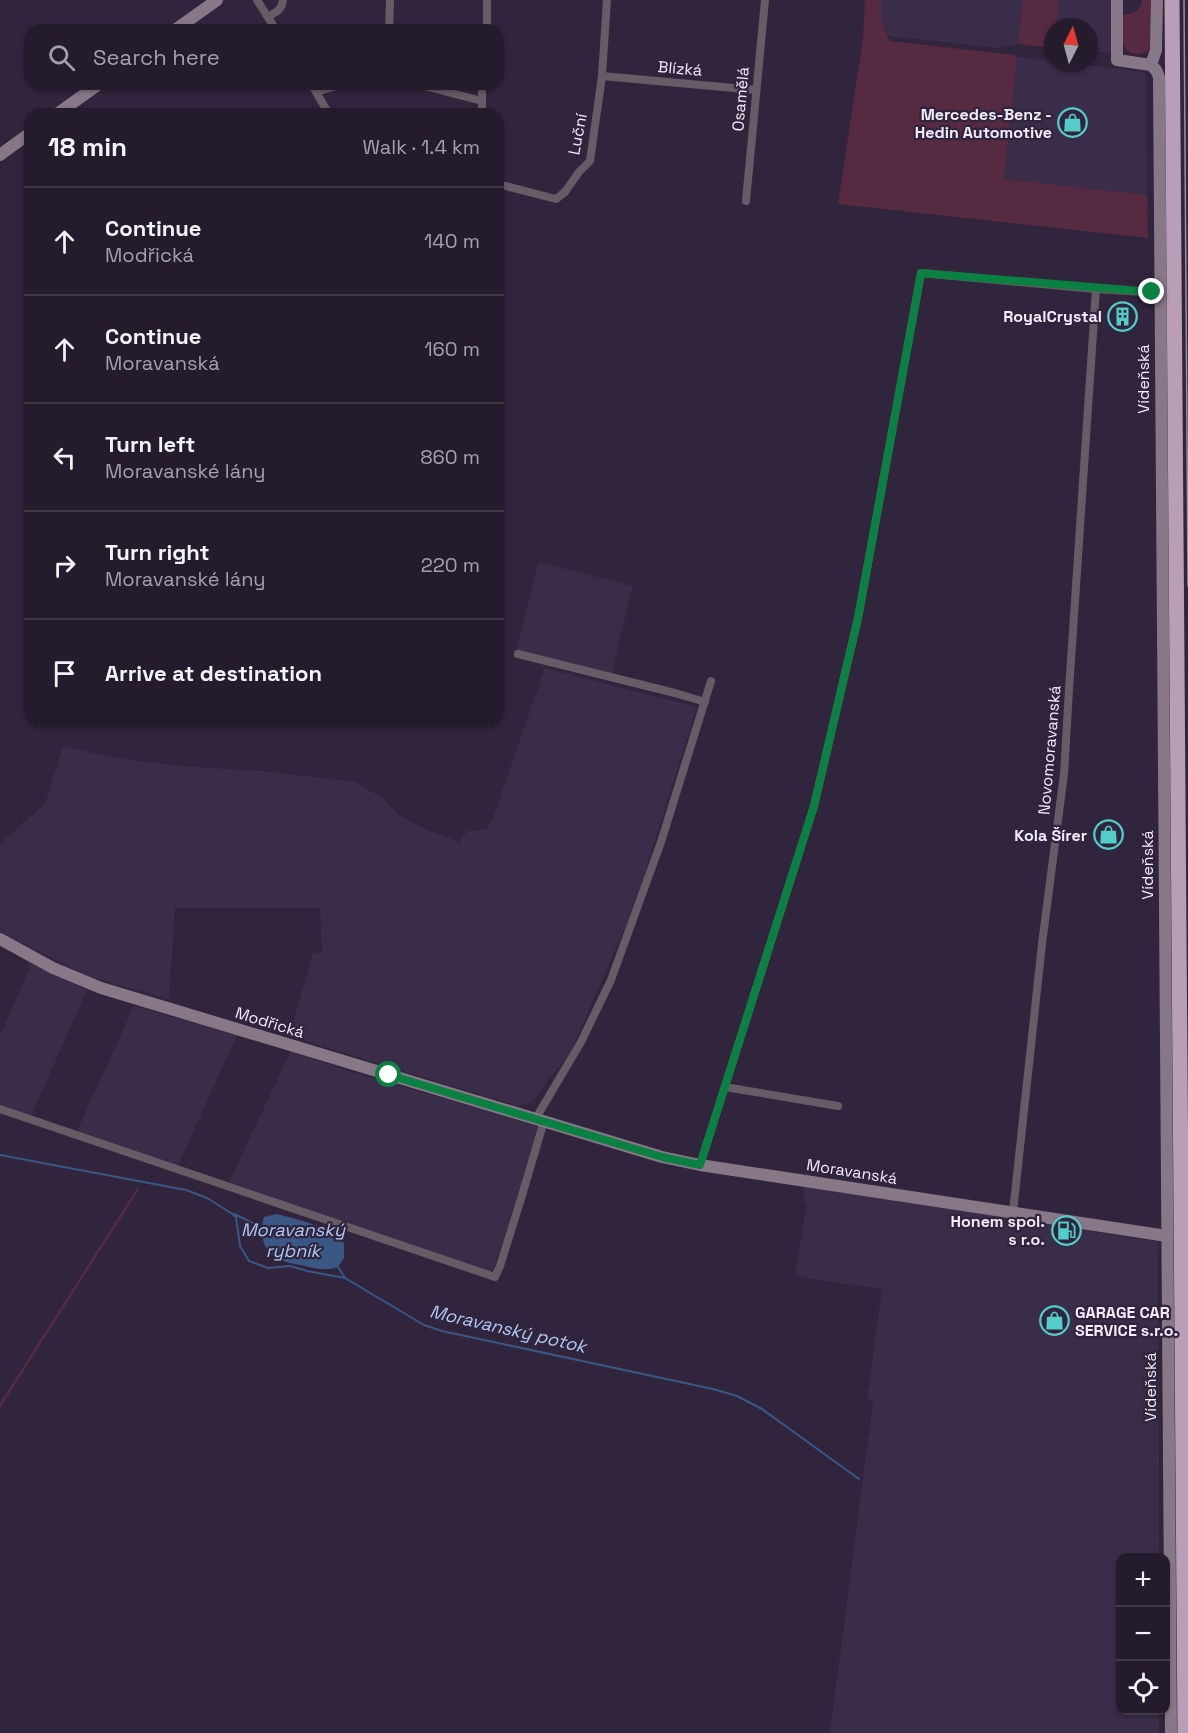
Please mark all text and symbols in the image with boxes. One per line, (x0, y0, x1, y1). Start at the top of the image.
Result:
north arrow (1044, 18, 1098, 72)
search box (24, 24, 504, 90)
icon: search (45, 41, 78, 74)
text: Search here (93, 43, 220, 71)
street label: Blízká (657, 56, 703, 81)
street label: Osamělá (727, 66, 754, 132)
place label: Mercedes-Benz - Hedin Automotive (915, 104, 1052, 143)
shop icon: Mercedes-Benz - Hedin Automotive (1057, 107, 1089, 139)
street label: Luční (563, 112, 592, 157)
text: 18 min (48, 130, 127, 164)
text: Walk · 1.4 km (363, 134, 480, 160)
text: Continue (105, 214, 201, 242)
icon: ahead (48, 225, 81, 258)
text: 140 m (424, 228, 480, 254)
text: Modřická (105, 242, 194, 268)
route end (1138, 278, 1164, 304)
building icon: RoyalCrystal (1107, 300, 1139, 332)
place label: RoyalCrystal (1003, 306, 1102, 327)
text: Continue (105, 322, 201, 350)
icon: ahead (48, 333, 81, 366)
text: 160 m (424, 336, 480, 362)
street label: Vídeňská (1133, 344, 1154, 414)
text: Moravanská (105, 350, 220, 376)
text: Turn left (105, 430, 195, 458)
icon: left (48, 441, 81, 474)
text: 860 m (420, 444, 480, 470)
text: Moravanské lány (105, 458, 266, 484)
text: Turn right (105, 538, 210, 566)
icon: right (48, 549, 81, 582)
text: 220 m (421, 552, 480, 578)
text: Moravanské lány (105, 566, 266, 592)
icon: arrive (48, 657, 81, 690)
text: Arrive at destination (105, 659, 322, 687)
street label: Novomoravanská (1033, 684, 1066, 816)
shop icon: Kola Šírer (1092, 819, 1124, 851)
place label: Kola Šírer (1014, 825, 1087, 846)
street label: Vídeňská (1137, 830, 1158, 900)
street label: Modřická (233, 1002, 307, 1043)
route start (375, 1061, 401, 1087)
street label: Moravanská (805, 1154, 899, 1189)
place label: Honem spol. s r.o. (950, 1211, 1045, 1250)
fuel station icon: Honem spol. s r.o. (1050, 1214, 1082, 1246)
water label: Moravanský rybník (241, 1218, 346, 1262)
water label: Moravanský potok (428, 1299, 591, 1358)
place label: GARAGE CAR SERVICE s.r.o. (1075, 1302, 1178, 1341)
shop icon: GARAGE CAR SERVICE s.r.o. (1038, 1305, 1070, 1337)
street label: Vídeňská (1140, 1352, 1161, 1422)
map controls (1116, 1553, 1170, 1715)
button: + (1116, 1553, 1170, 1607)
button: − (1116, 1607, 1170, 1661)
button: locate (1116, 1661, 1170, 1715)

